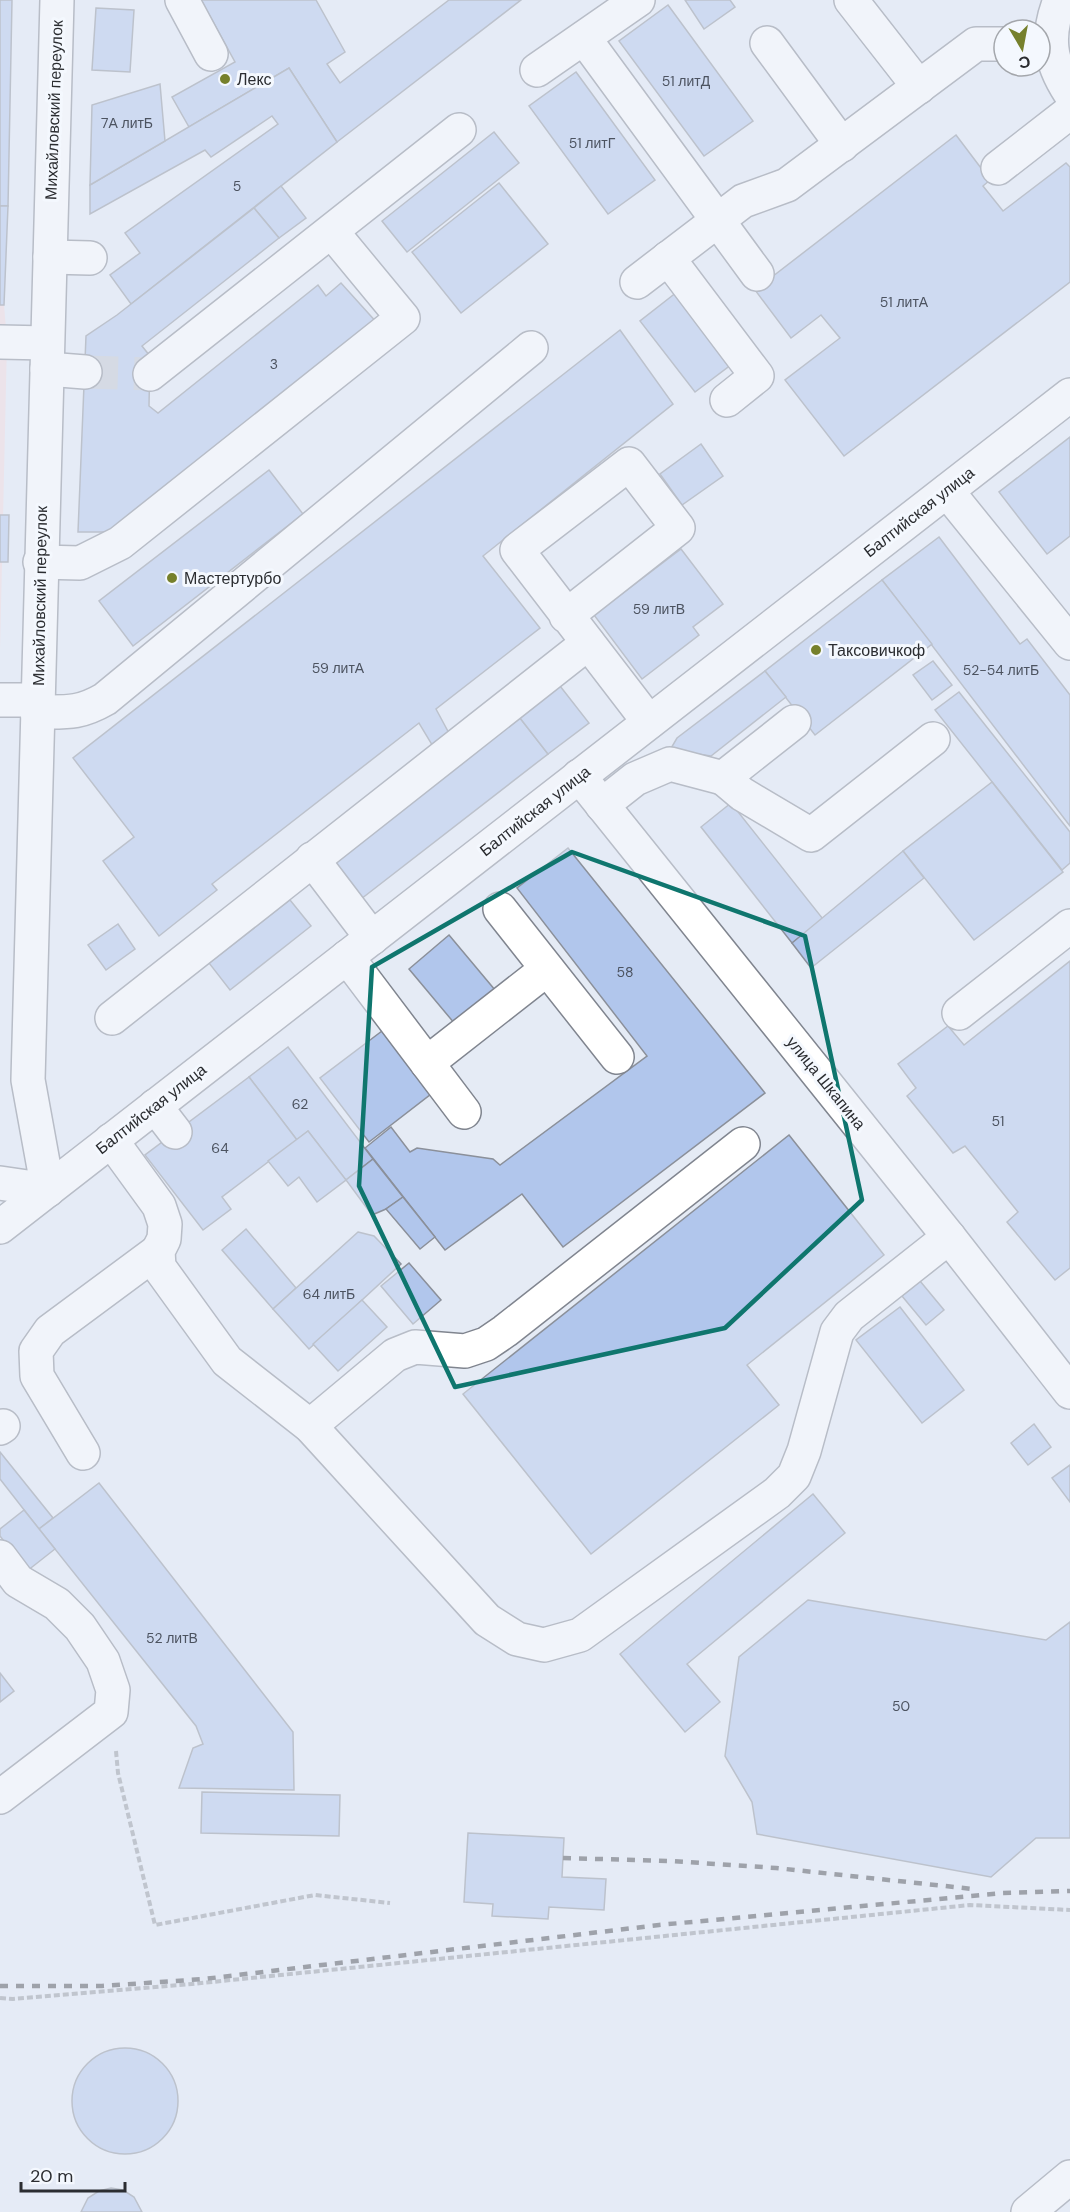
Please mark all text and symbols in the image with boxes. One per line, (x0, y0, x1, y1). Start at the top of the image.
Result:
north arrow (992, 18, 1052, 78)
street label: Михайловский переулок (40, 19, 68, 200)
text: С (1017, 51, 1032, 74)
place label: Лекс (237, 69, 272, 90)
marker: Лекс (218, 72, 232, 86)
house number: 51 литД (662, 72, 711, 90)
house number: 7А литБ (101, 114, 153, 132)
house number: 51 литГ (569, 134, 616, 152)
house number: 5 (233, 177, 241, 195)
house number: 51 литА (880, 293, 929, 311)
house number: 3 (270, 355, 278, 373)
street label: Балтийская улица (859, 462, 979, 562)
street label: Михайловский переулок (28, 505, 52, 686)
place label: Мастертурбо (184, 568, 281, 589)
marker: Мастертурбо (165, 571, 179, 585)
house number: 59 литВ (633, 600, 685, 618)
place label: Таксовичкоф (828, 640, 925, 661)
marker: Таксовичкоф (809, 643, 823, 657)
house number: 59 литА (312, 659, 365, 677)
house number: 52-54 литБ (963, 661, 1039, 679)
street label: Балтийская улица (475, 761, 595, 861)
house number: 58 (616, 963, 634, 981)
street label: улица Шкапина (782, 1032, 870, 1134)
street label: Балтийская улица (91, 1059, 211, 1159)
house number: 62 (292, 1095, 308, 1113)
house number: 51 (992, 1112, 1004, 1130)
house number: 64 (211, 1139, 229, 1157)
house number: 64 литБ (303, 1285, 355, 1303)
house number: 52 литВ (146, 1629, 198, 1647)
house number: 50 (892, 1697, 910, 1715)
scale bar (21, 2155, 124, 2193)
text: 20 m (30, 2164, 73, 2188)

